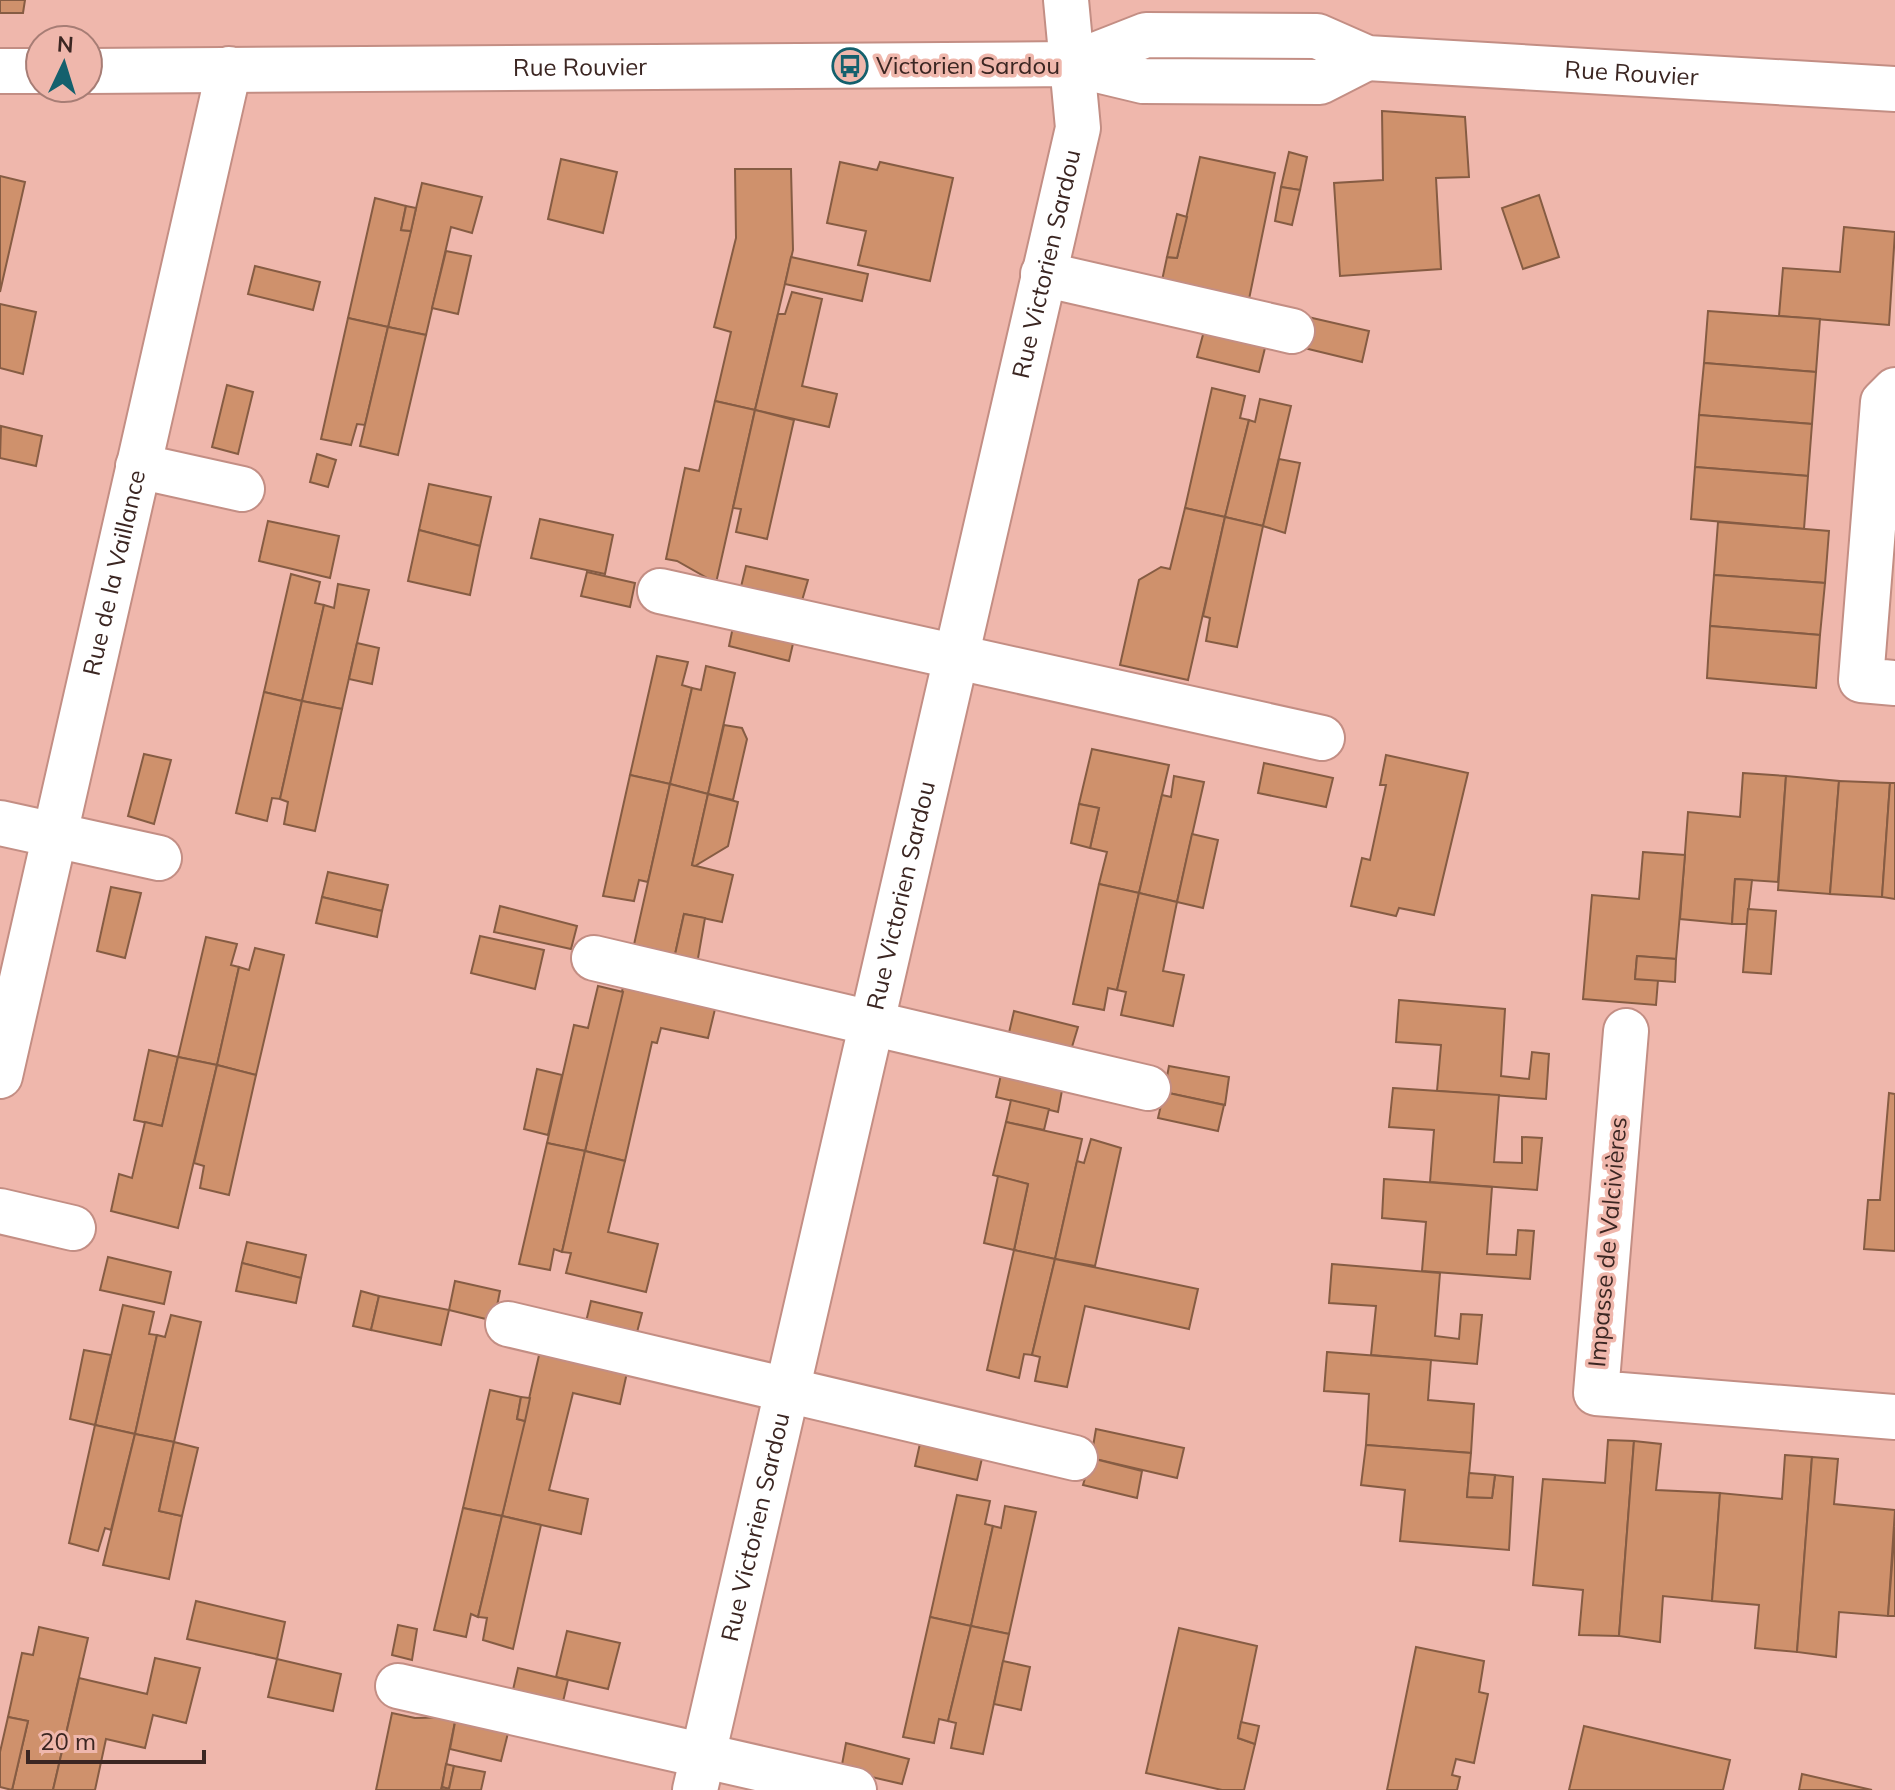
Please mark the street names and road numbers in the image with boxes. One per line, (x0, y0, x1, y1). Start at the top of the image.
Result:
street label: Rue Rouvier (513, 51, 647, 82)
street label: Rue Rouvier (1564, 54, 1700, 91)
street label: Rue Victorien Sardou (1005, 146, 1087, 381)
street label: Rue de la Vaillance (76, 467, 151, 678)
street label: Rue Victorien Sardou (859, 778, 941, 1013)
street label: Impasse de Valcivières (1581, 1116, 1633, 1368)
street label: Rue Victorien Sardou (714, 1409, 796, 1644)

